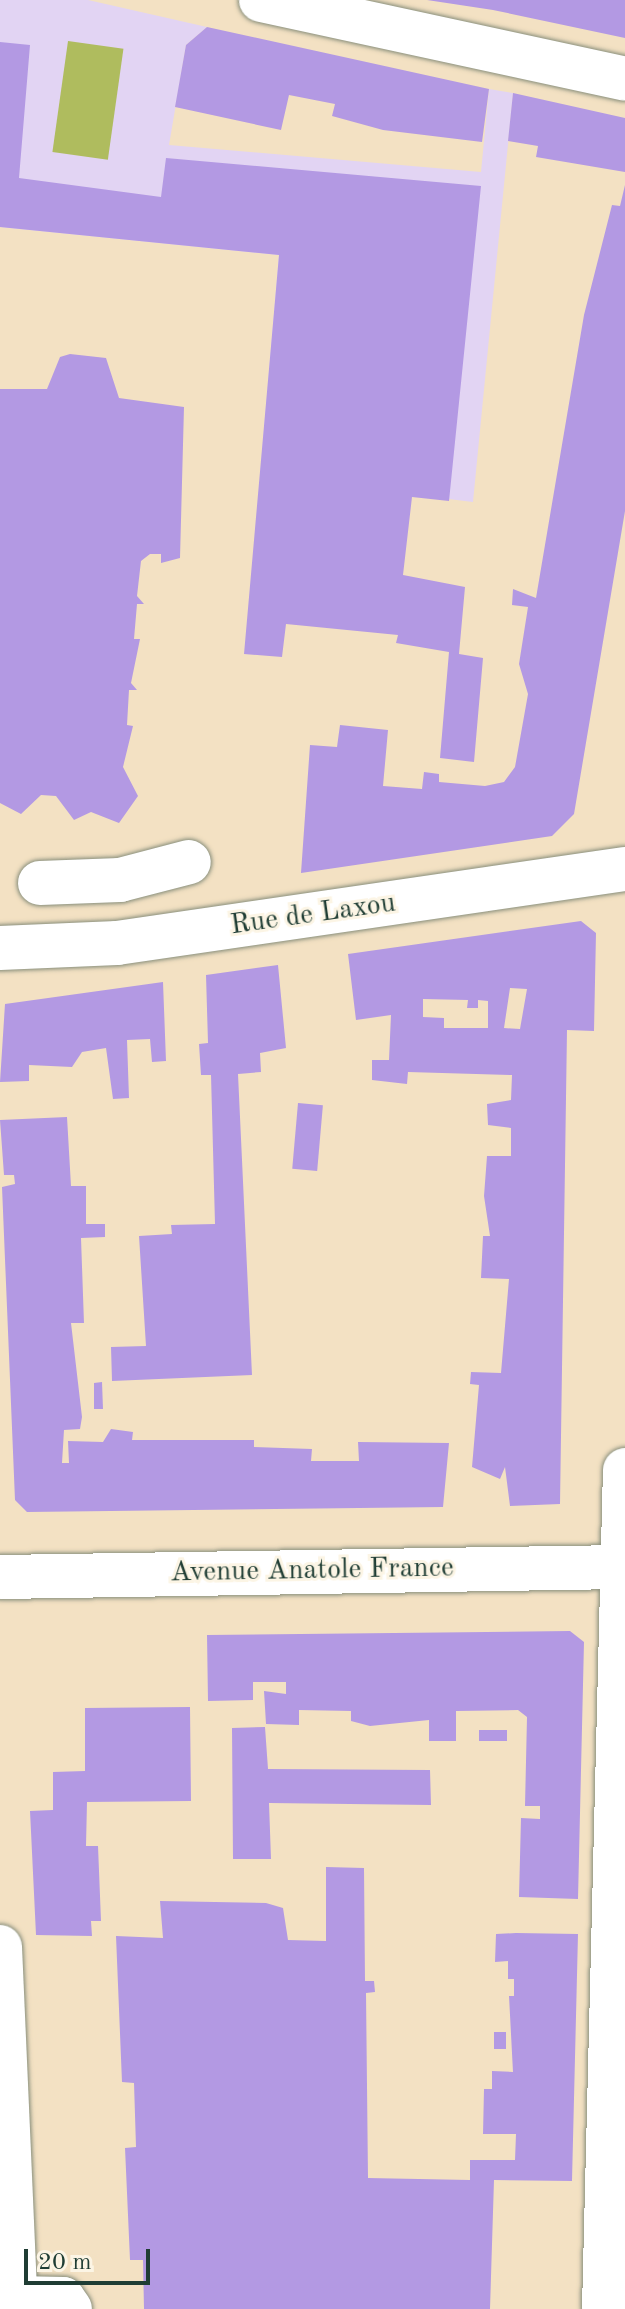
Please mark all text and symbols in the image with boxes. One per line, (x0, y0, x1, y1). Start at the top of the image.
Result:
street label: Rue de Laxou (228, 887, 398, 943)
street label: Avenue Anatole France (170, 1552, 454, 1590)
scale bar (28, 2233, 154, 2283)
text: 20 m (38, 2251, 92, 2275)

